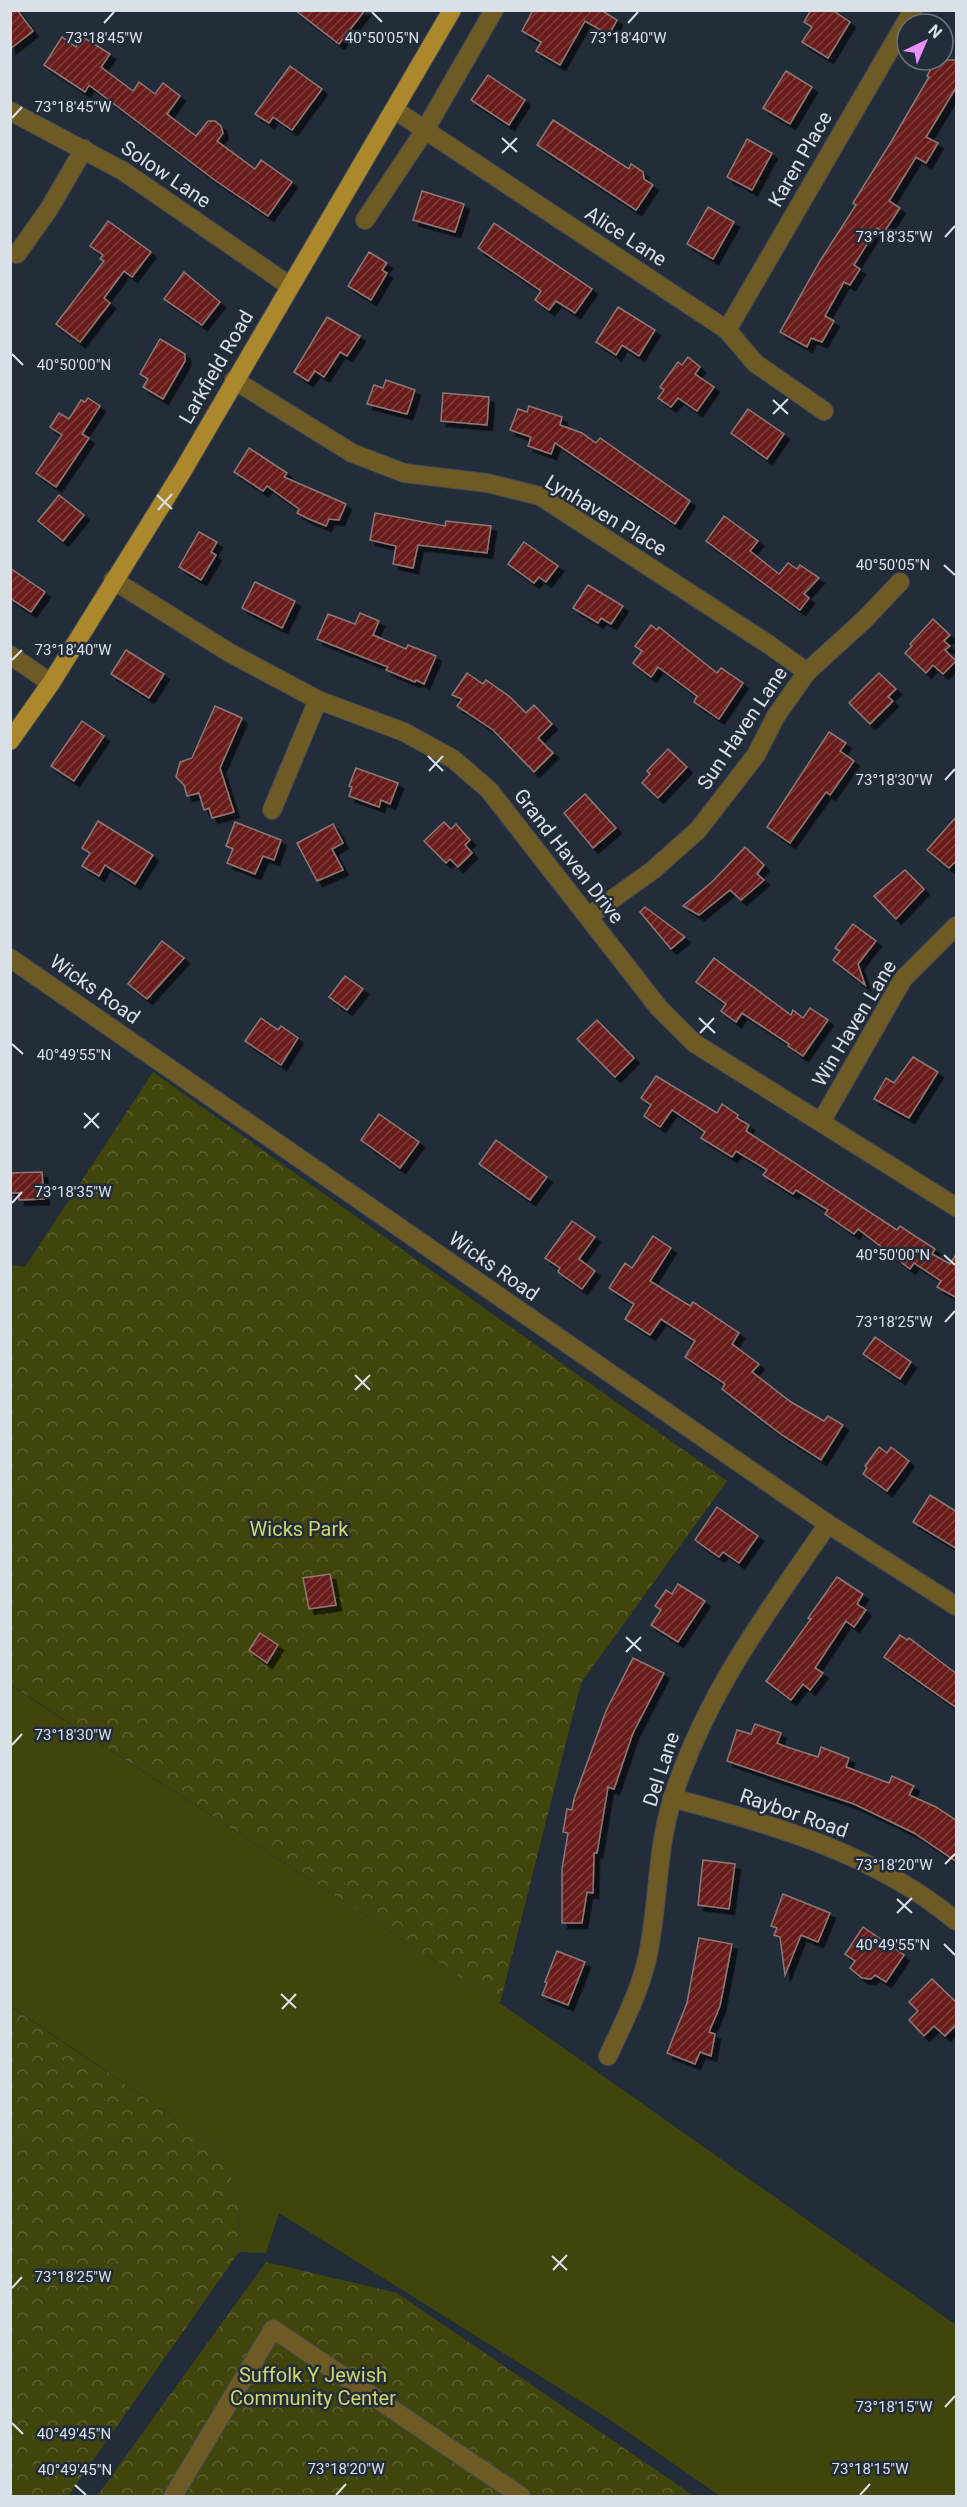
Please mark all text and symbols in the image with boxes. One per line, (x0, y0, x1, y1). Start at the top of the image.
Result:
north arrow (895, 12, 955, 72)
text: N (924, 21, 946, 42)
text: 73°18'45"W (66, 29, 142, 47)
text: 40°50'05"N (345, 29, 419, 47)
text: 73°18'40"W (590, 29, 666, 47)
text: 73°18'45"W (35, 98, 111, 116)
street label: Karen Place (763, 107, 837, 211)
street label: Solow Lane (117, 135, 215, 213)
street label: Alice Lane (581, 201, 671, 271)
text: 73°18'35"W (856, 228, 932, 246)
street label: Larkfield Road (174, 306, 258, 428)
text: 40°50'00"N (37, 356, 111, 374)
street label: Lynhaven Place (541, 469, 671, 561)
text: 40°50'05"N (856, 556, 930, 574)
text: 73°18'40"W (35, 641, 111, 659)
street label: Sun Haven Lane (692, 662, 792, 794)
text: 73°18'30"W (856, 771, 932, 789)
street label: Grand Haven Drive (509, 784, 629, 928)
street label: Wicks Road (45, 949, 145, 1029)
street label: Win Haven Lane (807, 955, 901, 1091)
text: 40°49'55"N (37, 1046, 111, 1064)
text: 73°18'35"W (35, 1183, 111, 1201)
street label: Wicks Road (444, 1226, 544, 1306)
text: 40°50'00"N (856, 1246, 930, 1264)
text: 73°18'25"W (856, 1313, 932, 1331)
park label: Wicks Park (250, 1517, 349, 1541)
text: 73°18'30"W (35, 1726, 111, 1744)
street label: Del Lane (638, 1729, 684, 1809)
street label: Raybor Road (737, 1783, 851, 1843)
text: 73°18'20"W (856, 1856, 932, 1874)
text: 40°49'55"N (856, 1936, 930, 1954)
text: 73°18'25"W (35, 2268, 111, 2286)
park label: Suffolk Y Jewish Community Center (230, 2363, 396, 2410)
text: 73°18'15"W (856, 2398, 932, 2416)
text: 40°49'45"N (37, 2425, 111, 2443)
text: 73°18'20"W (308, 2460, 384, 2478)
text: 73°18'15"W (832, 2460, 908, 2478)
text: 40°49'45"N (38, 2461, 112, 2479)

